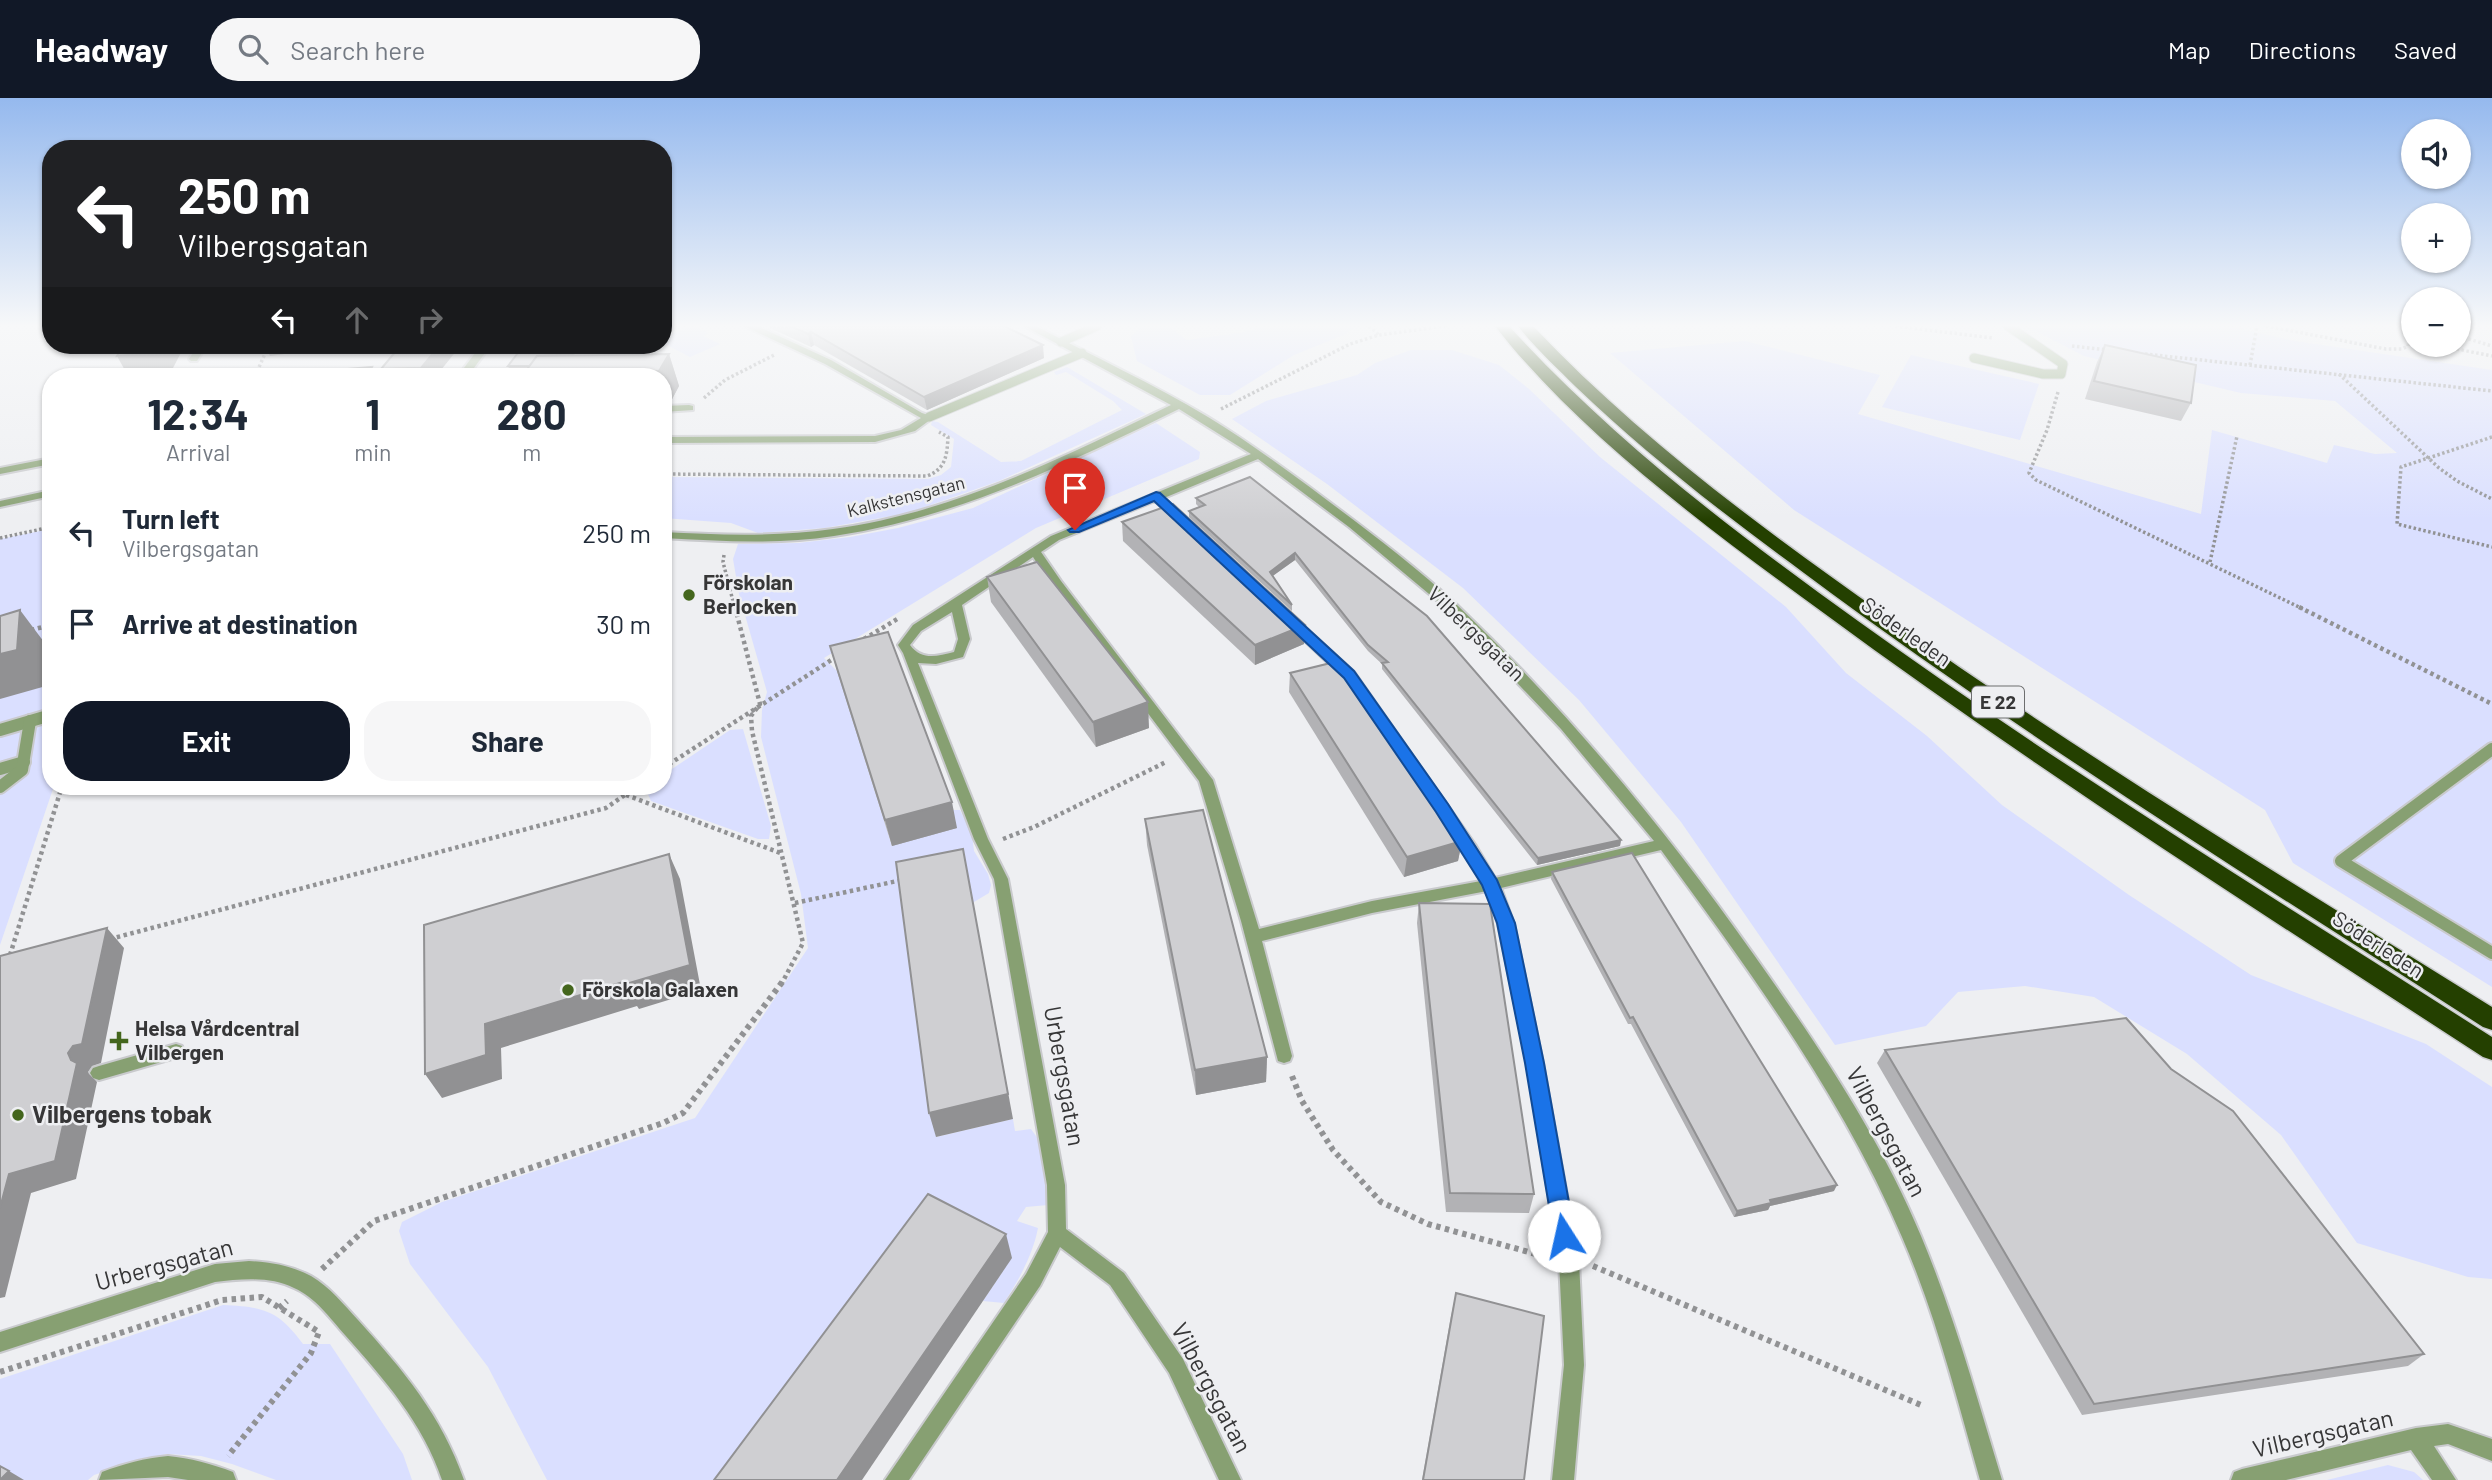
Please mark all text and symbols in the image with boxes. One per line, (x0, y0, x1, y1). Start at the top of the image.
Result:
search box (210, 18, 700, 81)
text: Headway (35, 29, 168, 69)
icon: search (234, 30, 272, 68)
text: Search here (290, 34, 425, 65)
text: Map (2168, 35, 2211, 64)
text: Directions (2249, 35, 2356, 64)
text: Saved (2394, 35, 2457, 64)
map controls (2401, 119, 2471, 357)
button: sound (2401, 119, 2471, 189)
text: 250 m (178, 165, 311, 224)
icon: left (63, 168, 154, 259)
button: + (2401, 203, 2471, 273)
text: Vilbergsgatan (178, 225, 369, 263)
button: − (2401, 287, 2471, 357)
icon: left (265, 301, 303, 339)
icon: ahead (338, 301, 376, 339)
icon: right (411, 301, 449, 339)
text: 12:34 (147, 388, 249, 438)
text: 1 (365, 388, 380, 438)
text: 280 (497, 388, 567, 438)
text: Arrival (166, 438, 230, 466)
text: min (354, 438, 391, 466)
text: m (522, 438, 541, 466)
pin (1045, 458, 1105, 530)
icon: arrive (1056, 469, 1094, 507)
street label: Kalkstensgatan (845, 471, 967, 521)
text: Turn left (122, 503, 220, 534)
icon: left (63, 514, 101, 552)
text: 250 m (582, 517, 651, 548)
text: Vilbergsgatan (122, 534, 259, 562)
place label: Förskolan Berlocken (703, 569, 797, 618)
street label: Vilbergsgatan (1423, 580, 1531, 685)
marker: Förskolan Berlocken (681, 587, 697, 603)
street label: Söderleden (1857, 591, 1957, 671)
icon: arrive (63, 605, 101, 643)
text: Arrive at destination (122, 608, 358, 639)
text: 30 m (596, 608, 651, 639)
road number: E 22 (1972, 687, 2024, 718)
button: Exit (63, 701, 350, 781)
button: Share (364, 701, 651, 781)
street label: Söderleden (2328, 905, 2429, 982)
place label: Förskola Galaxen (582, 976, 738, 1001)
marker: Förskola Galaxen (560, 982, 576, 998)
street label: Urbergsgatan (1039, 1003, 1092, 1148)
place label: Helsa Vårdcentral Vilbergen (135, 1015, 299, 1064)
marker: Helsa Vårdcentral Vilbergen (109, 1031, 129, 1051)
street label: Vilbergsgatan (1841, 1061, 1934, 1201)
place label: Vilbergens tobak (32, 1099, 212, 1128)
marker: Vilbergens tobak (10, 1107, 26, 1123)
position arrow (1527, 1199, 1601, 1273)
street label: Urbergsgatan (91, 1231, 236, 1296)
street label: Vilbergsgatan (1166, 1317, 1259, 1457)
street label: Vilbergsgatan (2250, 1402, 2396, 1463)

